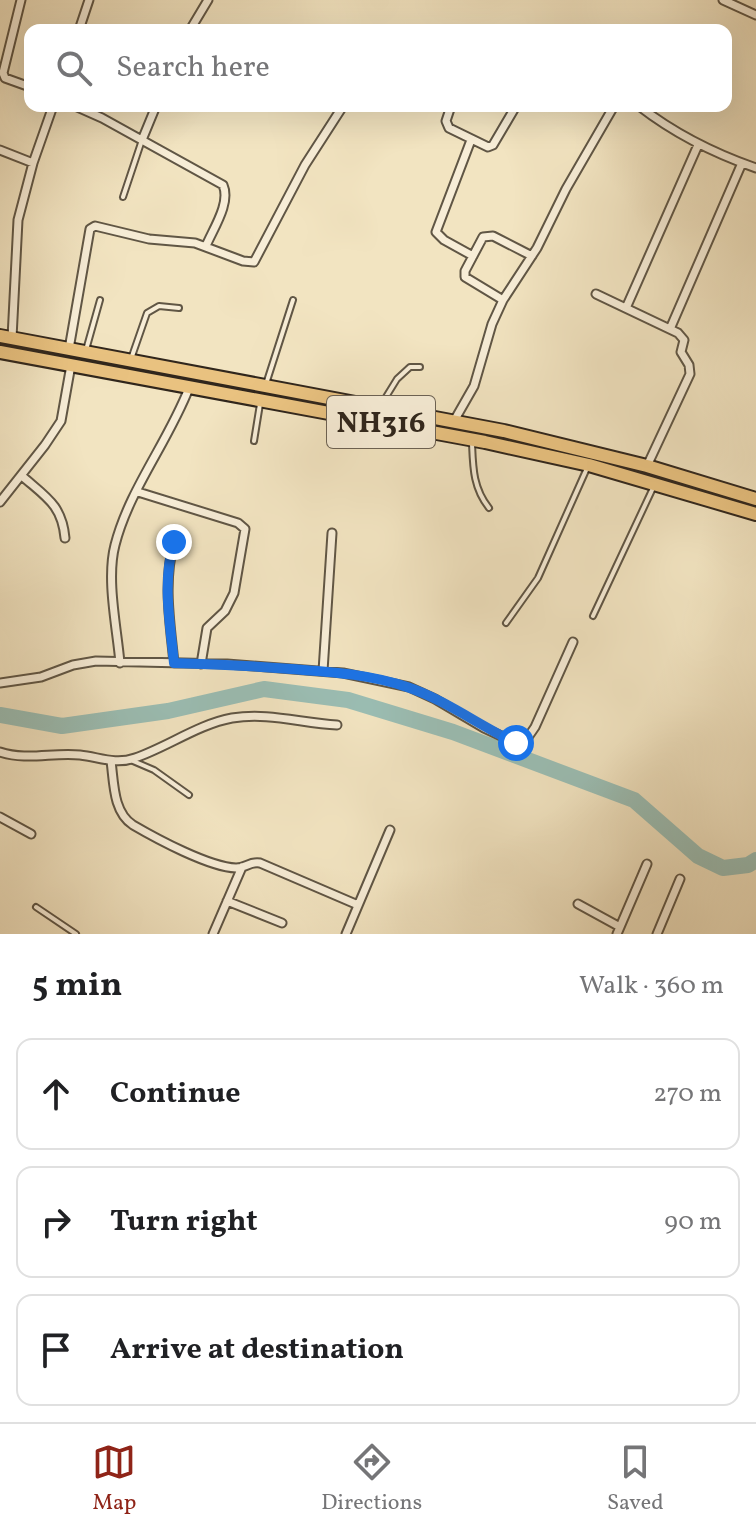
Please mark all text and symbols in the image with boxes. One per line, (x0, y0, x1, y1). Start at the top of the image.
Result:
search box (24, 24, 732, 112)
icon: search (52, 46, 96, 90)
text: Search here (116, 47, 270, 89)
road number: NH316 (327, 396, 435, 448)
route end (156, 524, 192, 560)
route start (498, 725, 534, 761)
text: 5 min (32, 963, 122, 1010)
text: Walk · 360 m (579, 968, 724, 1004)
icon: ahead (34, 1072, 78, 1116)
text: Continue (110, 1073, 241, 1115)
text: 270 m (653, 1076, 722, 1112)
icon: right (34, 1200, 78, 1244)
text: Turn right (110, 1201, 258, 1243)
text: 90 m (664, 1204, 722, 1240)
icon: arrive (34, 1328, 78, 1372)
text: Arrive at destination (110, 1329, 404, 1371)
tab: Map (92, 1440, 136, 1519)
tab: Directions (321, 1440, 422, 1519)
tab: Saved (607, 1440, 664, 1519)

